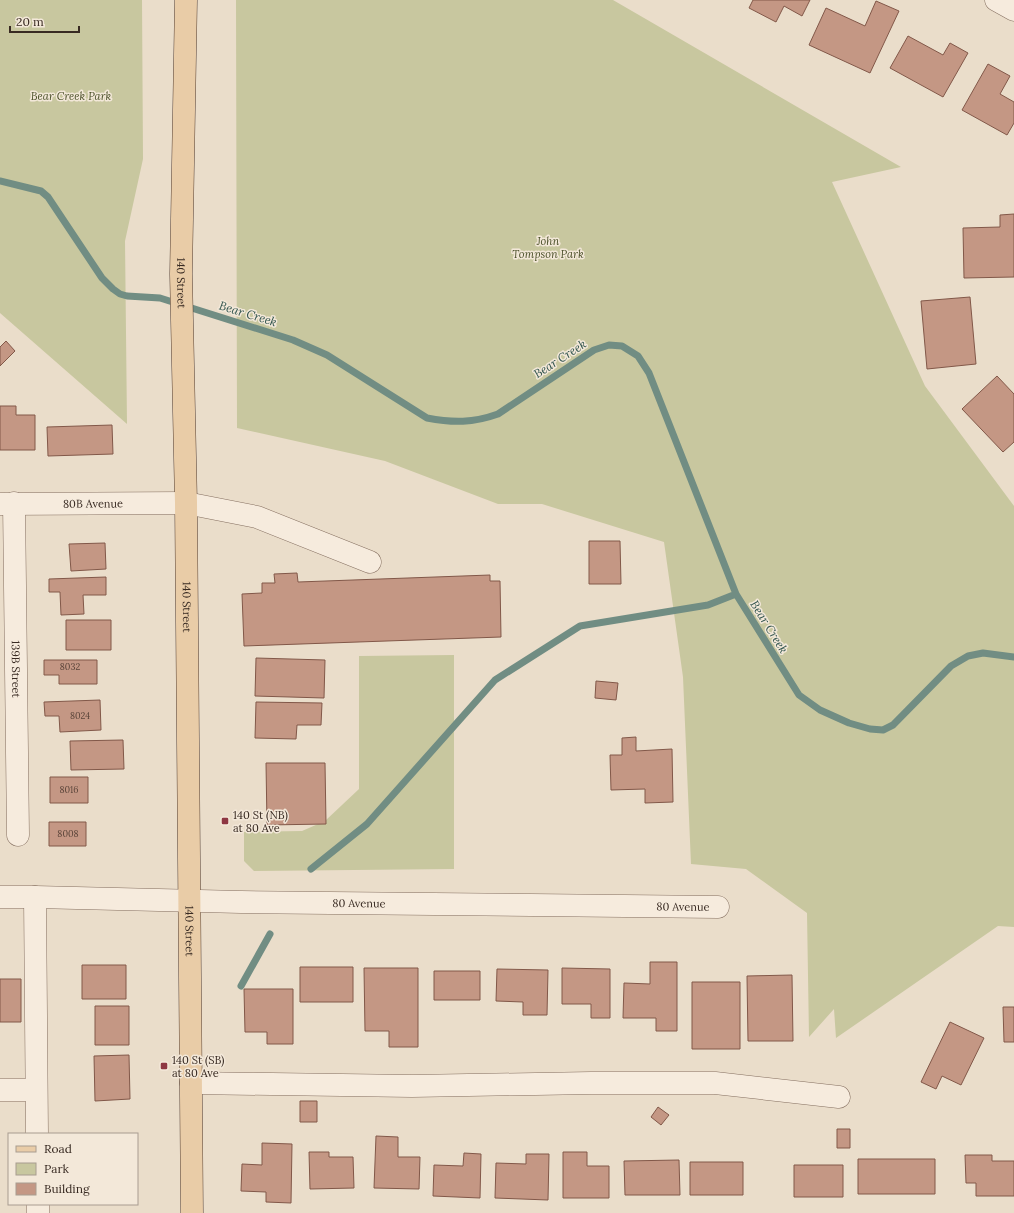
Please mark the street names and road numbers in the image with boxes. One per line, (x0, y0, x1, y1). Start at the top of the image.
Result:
street label: 140 Street (174, 257, 189, 309)
street label: 80B Avenue (63, 496, 123, 511)
street label: 140 Street (180, 581, 194, 633)
street label: 139B Street (9, 640, 23, 699)
street label: 80 Avenue (332, 896, 386, 911)
street label: 80 Avenue (656, 899, 710, 914)
street label: 140 Street (182, 905, 197, 957)

